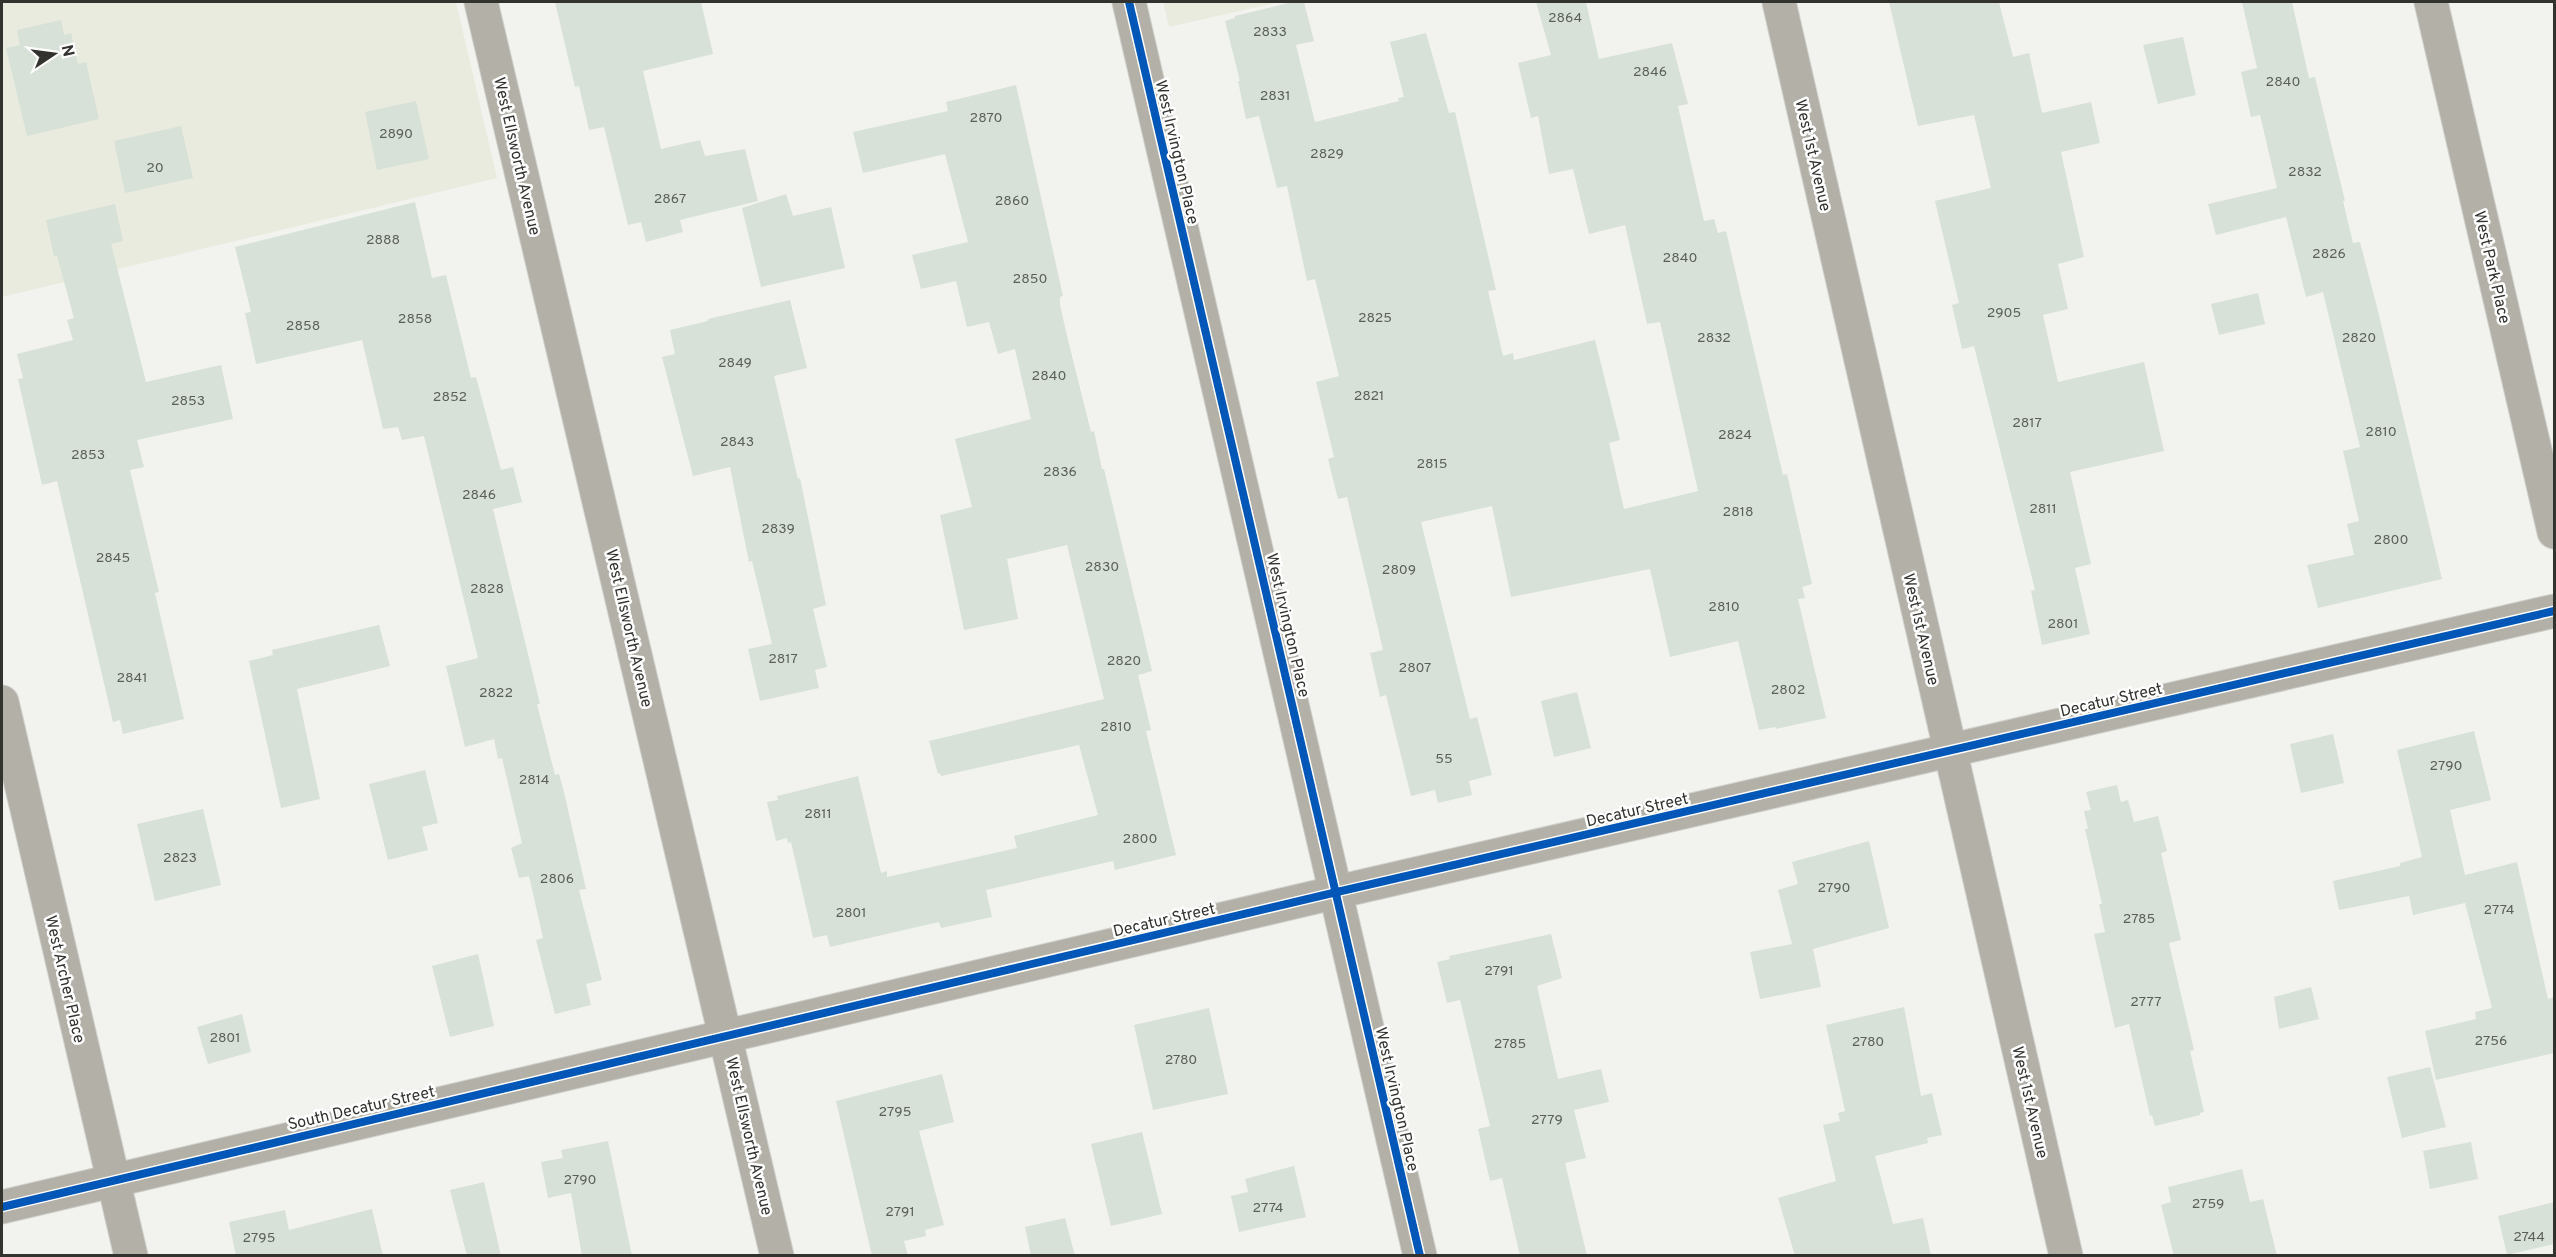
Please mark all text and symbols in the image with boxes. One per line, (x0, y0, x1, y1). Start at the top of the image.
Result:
house number: 2864 (1548, 10, 1582, 27)
north arrow (24, 24, 84, 84)
house number: 2833 (1253, 24, 1287, 41)
text: N (56, 43, 78, 59)
house number: 2846 (1633, 64, 1667, 81)
house number: 2840 (2266, 74, 2300, 91)
street label: West Ellsworth Avenue (488, 75, 544, 238)
street label: West Irvington Place (1150, 78, 1202, 226)
house number: 2831 (1260, 88, 1290, 105)
street label: West 1st Avenue (1789, 97, 1835, 213)
house number: 2870 (970, 110, 1002, 127)
house number: 2890 (379, 126, 413, 143)
house number: 2829 (1310, 146, 1344, 163)
house number: 20 (146, 160, 164, 177)
house number: 2832 (2288, 164, 2322, 181)
house number: 2867 (654, 191, 686, 208)
house number: 2860 (995, 193, 1029, 210)
street label: West Park Place (2468, 209, 2514, 326)
house number: 2888 (366, 232, 400, 249)
house number: 2826 (2312, 246, 2346, 263)
house number: 2840 (1663, 250, 1697, 267)
house number: 2850 (1013, 271, 1047, 288)
house number: 2905 (1987, 305, 2021, 322)
house number: 2825 (1358, 310, 1392, 327)
house number: 2858 (398, 311, 432, 328)
house number: 2858 (286, 318, 320, 335)
house number: 2832 (1697, 330, 1731, 347)
house number: 2820 (2342, 330, 2376, 347)
house number: 2849 (718, 355, 752, 372)
house number: 2840 (1032, 368, 1066, 385)
house number: 2821 (1354, 388, 1384, 405)
house number: 2852 (433, 389, 467, 406)
house number: 2853 (171, 393, 205, 410)
house number: 2817 (2012, 415, 2042, 432)
house number: 2810 (2365, 424, 2397, 441)
house number: 2824 (1718, 427, 1752, 444)
house number: 2843 (720, 434, 754, 451)
house number: 2853 (71, 447, 105, 464)
house number: 2815 (1416, 456, 1448, 473)
house number: 2836 (1043, 464, 1077, 481)
house number: 2846 (462, 487, 496, 504)
house number: 2811 (2029, 501, 2057, 518)
house number: 2818 (1723, 504, 1753, 521)
house number: 2839 (761, 521, 795, 538)
house number: 2800 (2374, 532, 2408, 549)
street label: West Ellsworth Avenue (600, 547, 656, 710)
house number: 2845 (96, 550, 130, 567)
street label: West Irvington Place (1261, 551, 1313, 699)
house number: 2830 (1085, 559, 1119, 576)
house number: 2809 (1382, 562, 1416, 579)
street label: West 1st Avenue (1897, 571, 1943, 687)
house number: 2828 (470, 581, 504, 598)
house number: 2810 (1708, 599, 1740, 616)
house number: 2801 (2047, 616, 2079, 633)
house number: 2817 (768, 651, 798, 668)
house number: 2820 (1107, 653, 1141, 670)
house number: 2807 (1399, 660, 1431, 677)
house number: 2841 (116, 670, 148, 687)
street label: Decatur Street (2058, 679, 2165, 722)
house number: 2802 (1771, 682, 1805, 699)
house number: 2822 (479, 685, 513, 702)
house number: 2810 (1100, 719, 1132, 736)
house number: 55 (1435, 751, 1453, 768)
house number: 2790 (2430, 758, 2462, 775)
house number: 2814 (519, 772, 549, 789)
street label: Decatur Street (1584, 789, 1691, 832)
house number: 2811 (804, 806, 832, 823)
house number: 2800 (1123, 831, 1157, 848)
house number: 2823 (163, 850, 197, 867)
house number: 2806 (540, 871, 574, 888)
house number: 2790 (1818, 880, 1850, 897)
street label: Decatur Street (1111, 899, 1218, 942)
house number: 2774 (2484, 902, 2514, 919)
house number: 2801 (835, 905, 867, 922)
house number: 2785 (2123, 911, 2155, 928)
street label: West Archer Place (40, 914, 88, 1045)
house number: 2791 (1484, 963, 1514, 980)
house number: 2777 (2130, 994, 2162, 1011)
street label: West Irvington Place (1370, 1025, 1422, 1173)
house number: 2801 (209, 1030, 241, 1047)
house number: 2756 (2475, 1033, 2507, 1050)
house number: 2780 (1852, 1034, 1884, 1051)
house number: 2785 (1494, 1036, 1526, 1053)
street label: West 1st Avenue (2006, 1044, 2052, 1160)
house number: 2780 (1165, 1052, 1197, 1069)
street label: West Ellsworth Avenue (720, 1055, 776, 1218)
street label: South Decatur Street (286, 1082, 437, 1136)
house number: 2795 (879, 1104, 911, 1121)
house number: 2779 (1531, 1112, 1563, 1129)
house number: 2790 (564, 1172, 596, 1189)
house number: 2759 (2192, 1196, 2224, 1213)
house number: 2774 (1253, 1200, 1283, 1217)
house number: 2791 (885, 1204, 915, 1221)
house number: 2744 (2513, 1229, 2545, 1246)
house number: 2795 (243, 1230, 275, 1247)

